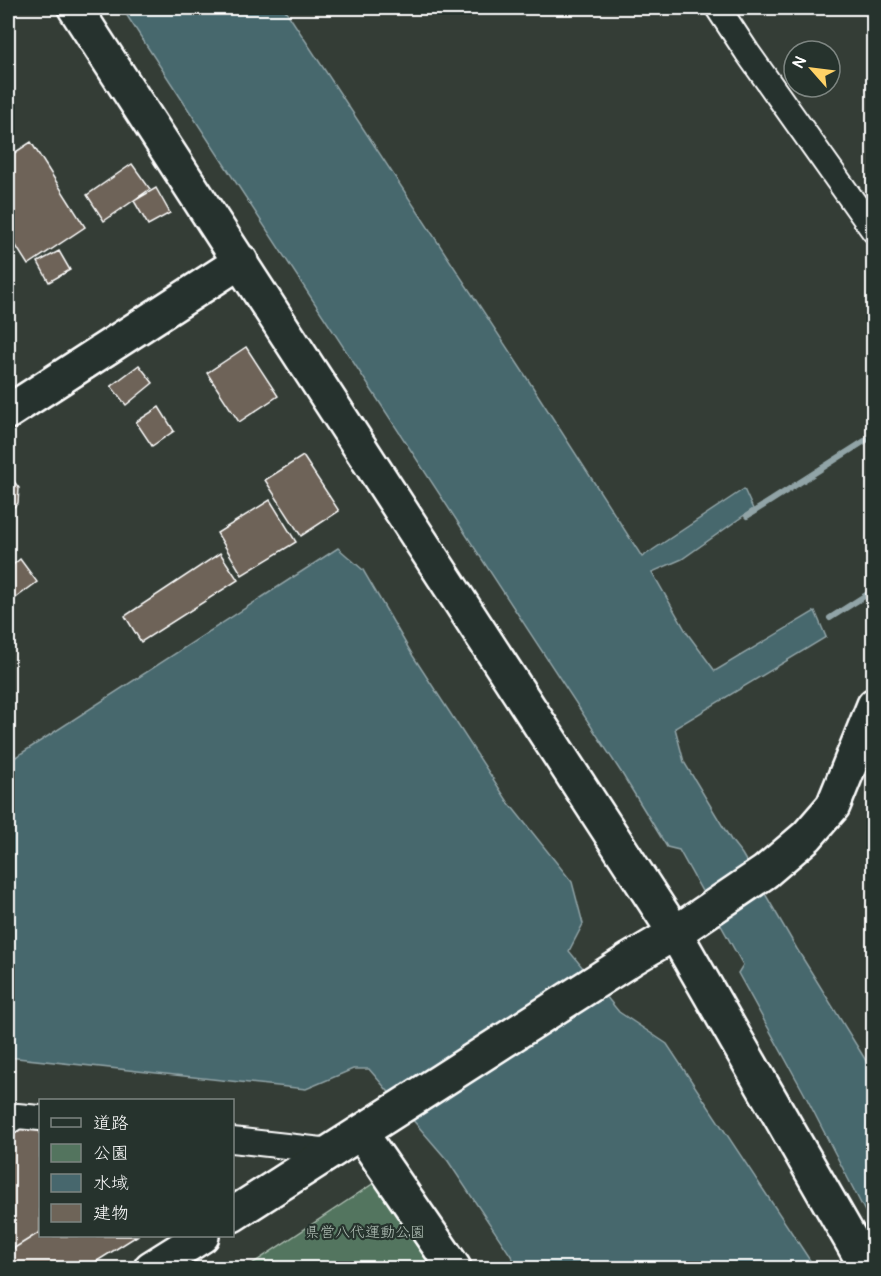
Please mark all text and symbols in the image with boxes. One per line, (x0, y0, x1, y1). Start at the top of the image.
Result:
north arrow (782, 39, 842, 99)
text: N (788, 53, 811, 72)
legend (39, 1099, 234, 1237)
text: 道路 (93, 1112, 129, 1135)
text: 公園 (93, 1142, 129, 1165)
text: 水域 (93, 1172, 129, 1195)
text: 建物 (93, 1202, 129, 1225)
park label: 県営八代運動公園 (305, 1223, 425, 1242)

